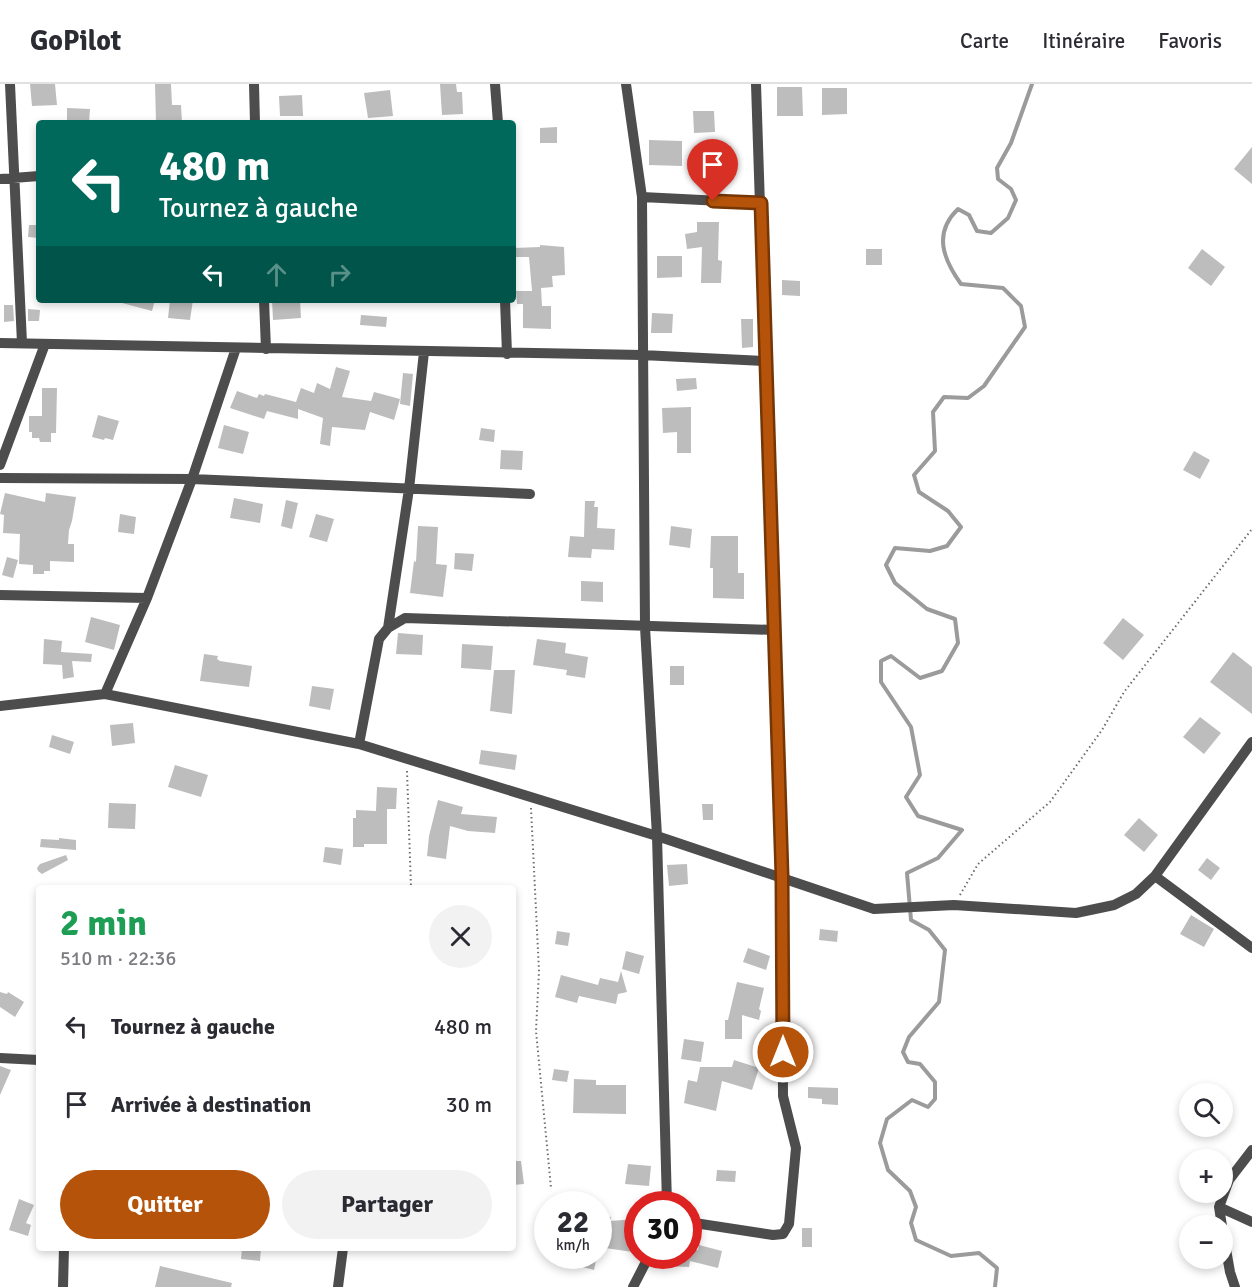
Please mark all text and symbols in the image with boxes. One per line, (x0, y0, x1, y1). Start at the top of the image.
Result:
text: GoPilot (30, 24, 121, 58)
text: Carte (960, 28, 1009, 54)
text: Itinéraire (1042, 28, 1125, 54)
text: Favoris (1158, 28, 1222, 54)
pin (687, 139, 738, 201)
text: 480 m (159, 141, 270, 192)
icon: left (60, 144, 138, 222)
icon: arrive (696, 148, 729, 181)
text: Tournez à gauche (159, 192, 358, 225)
icon: left (197, 258, 230, 291)
icon: ahead (260, 258, 293, 291)
icon: right (323, 258, 356, 291)
text: 2 min (60, 901, 147, 946)
button: close (429, 905, 492, 968)
text: 510 m · 22:36 (60, 946, 176, 971)
icon: left (60, 1010, 93, 1043)
text: Tournez à gauche (111, 1013, 275, 1040)
text: 480 m (434, 1013, 492, 1040)
position arrow (751, 1020, 815, 1084)
map controls (1179, 1083, 1233, 1269)
button: search (1179, 1083, 1233, 1137)
icon: arrive (60, 1088, 93, 1121)
text: Arrivée à destination (111, 1091, 311, 1118)
text: 30 m (446, 1091, 492, 1118)
button: + (1179, 1149, 1233, 1203)
button: Quitter (60, 1170, 270, 1239)
button: Partager (282, 1170, 492, 1239)
speed limit sign: 30 (624, 1191, 702, 1269)
text: 22 (557, 1204, 589, 1241)
button: − (1179, 1215, 1233, 1269)
text: km/h (556, 1236, 590, 1254)

